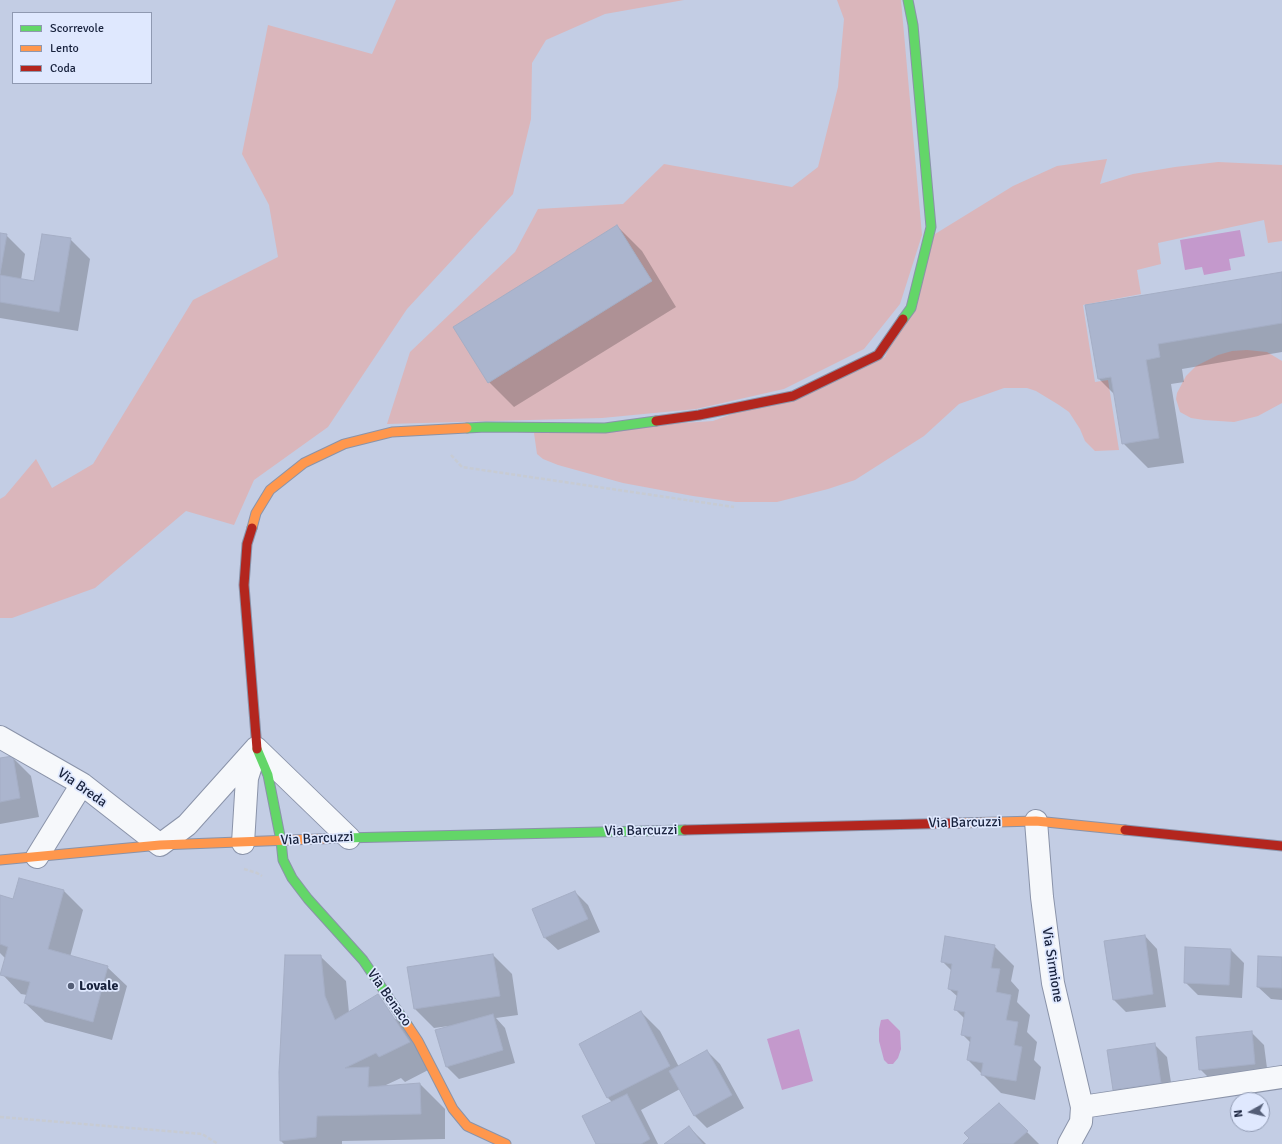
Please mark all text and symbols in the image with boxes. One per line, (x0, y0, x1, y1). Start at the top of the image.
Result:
legend (12, 12, 152, 84)
text: Scorrevole (50, 21, 104, 36)
text: Lento (50, 41, 79, 56)
text: Coda (50, 61, 76, 76)
street label: Via Breda (54, 765, 110, 811)
street label: Via Barcuzzi (928, 814, 1002, 832)
street label: Via Barcuzzi (604, 822, 678, 840)
street label: Via Barcuzzi (280, 829, 354, 849)
street label: Via Sirmione (1038, 926, 1066, 1004)
street label: Via Benaco (363, 966, 415, 1030)
place label: Lovale (79, 978, 118, 994)
marker: Lovale (66, 981, 76, 991)
north arrow (1230, 1092, 1270, 1132)
text: N (1232, 1109, 1246, 1118)

